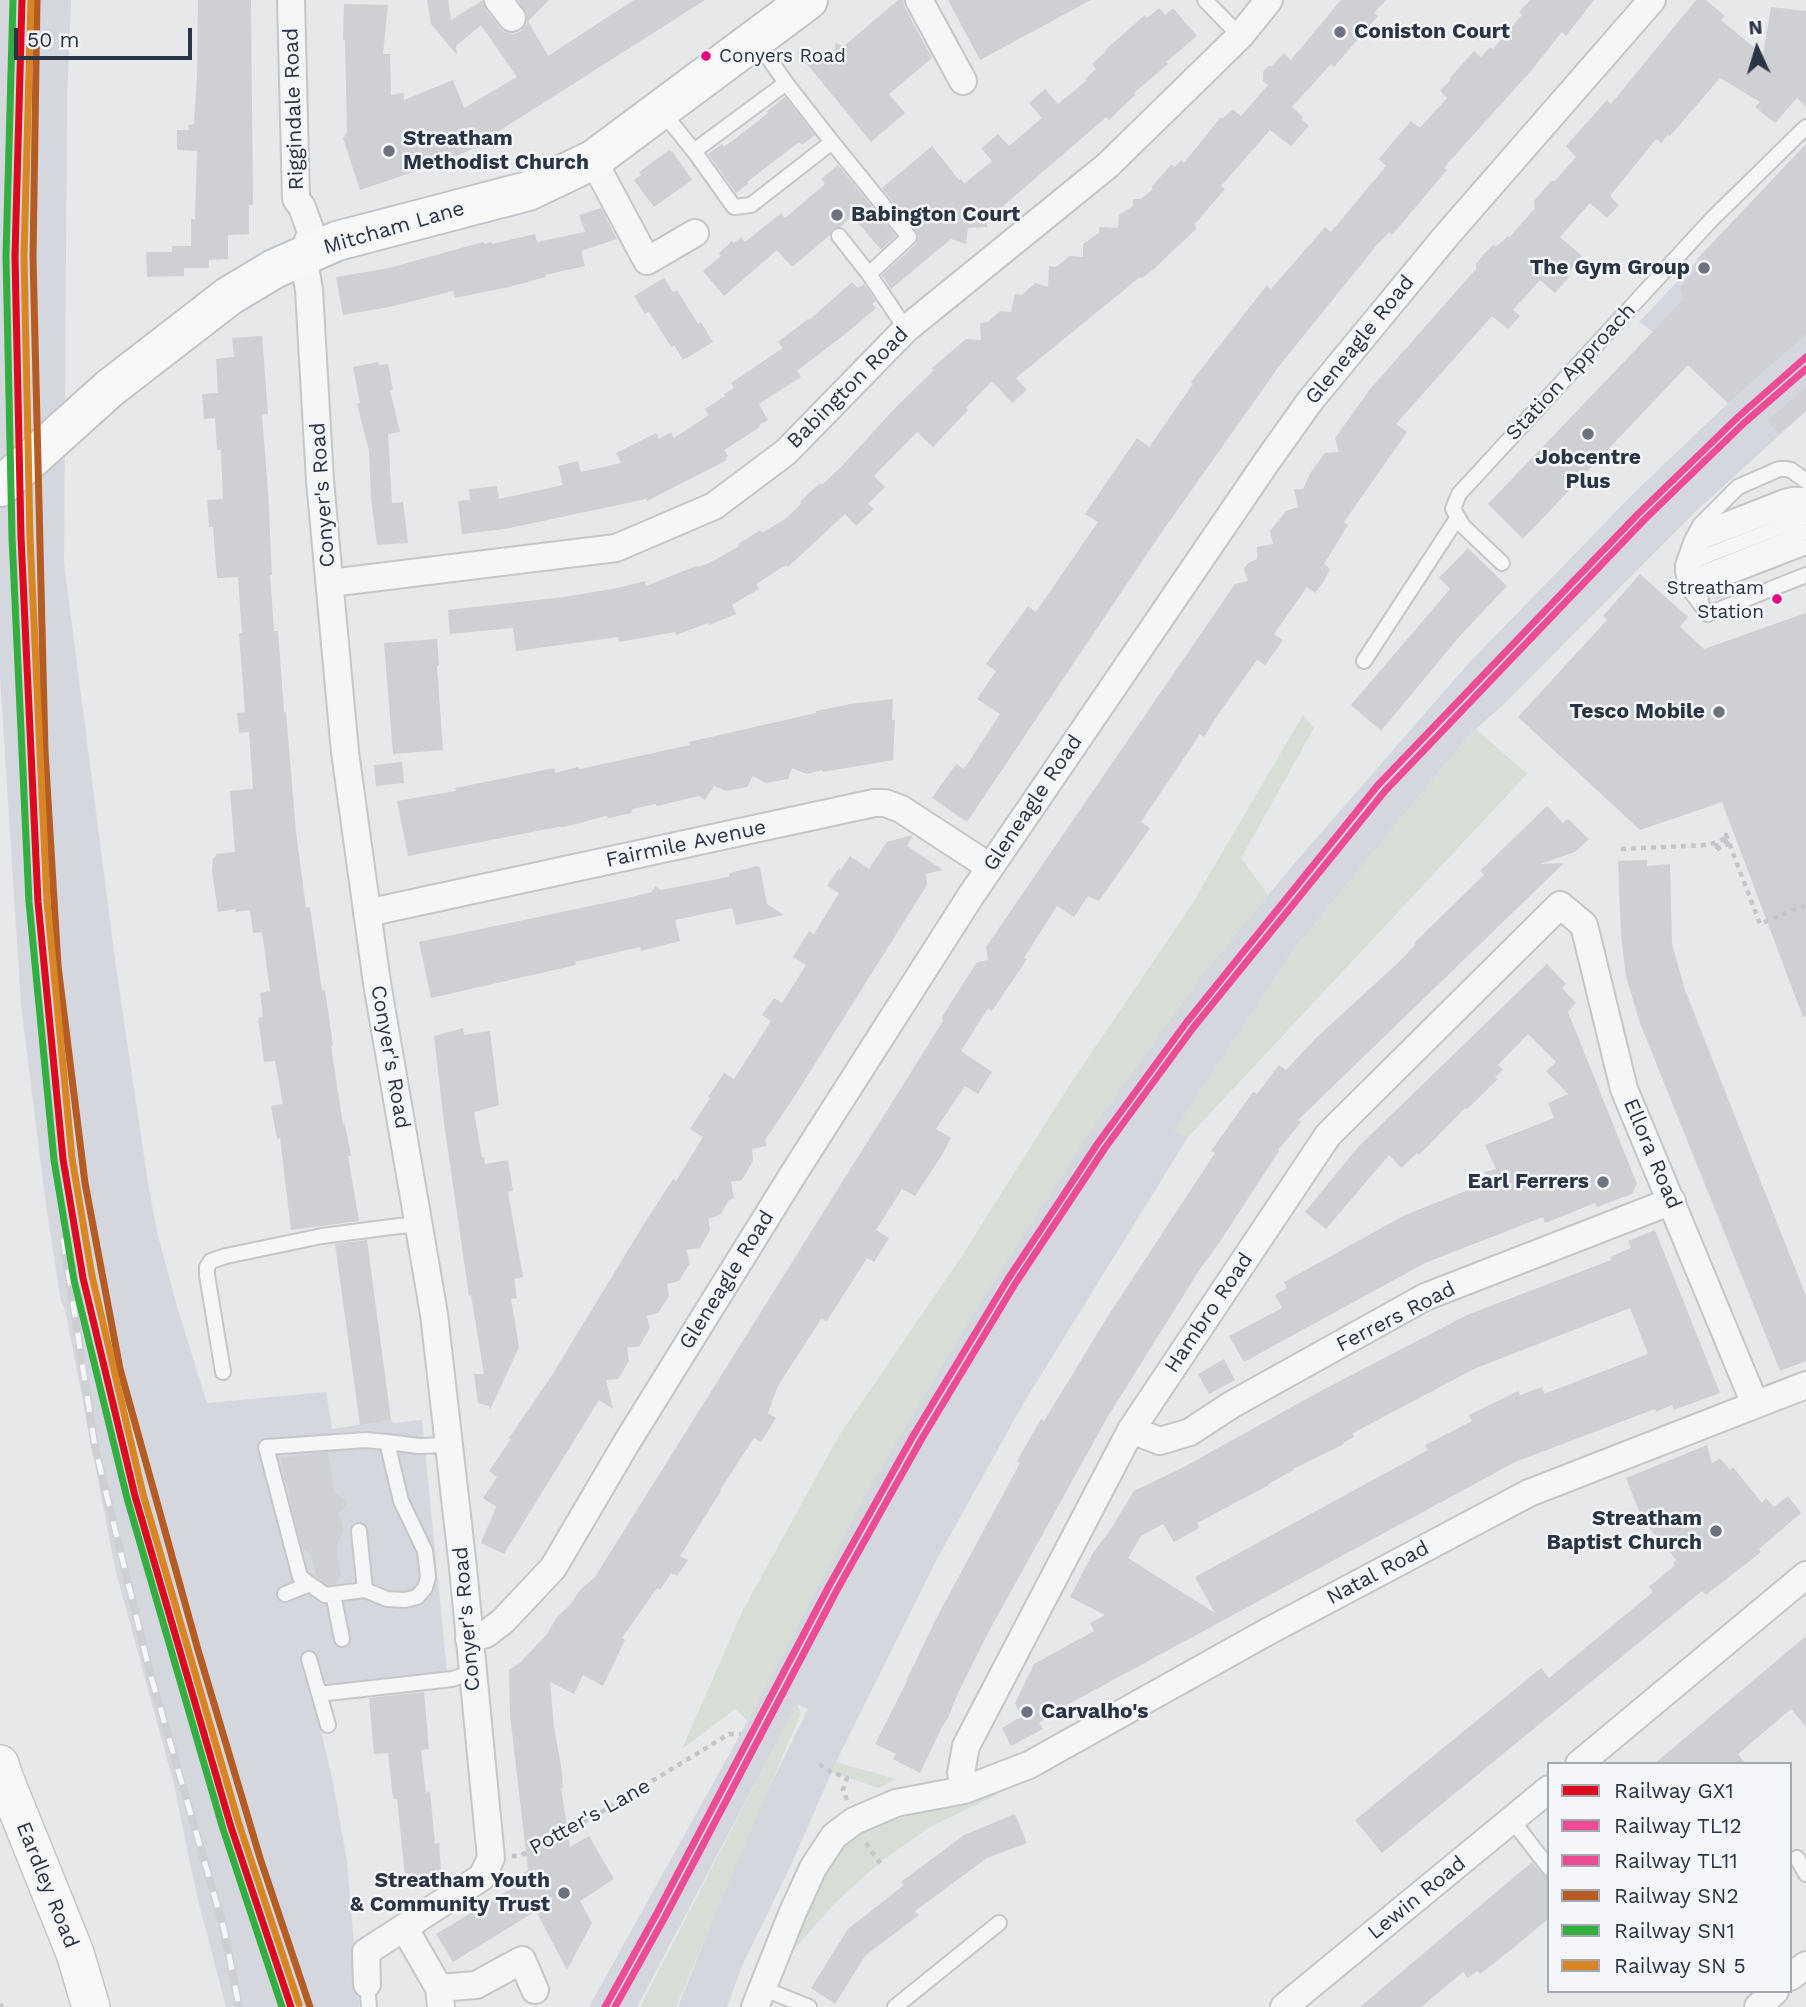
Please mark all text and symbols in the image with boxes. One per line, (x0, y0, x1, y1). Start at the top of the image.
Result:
scale bar (18, 14, 196, 58)
north arrow (1722, 14, 1792, 84)
text: N (1748, 16, 1763, 40)
place label: Coniston Court (1354, 19, 1510, 45)
marker: Coniston Court (1332, 24, 1348, 40)
text: 50 m (27, 27, 79, 52)
street label: Riggindale Road (279, 27, 309, 191)
place label: Conyers Road (719, 45, 846, 67)
marker: Conyers Road (699, 49, 713, 63)
place label: Streatham Methodist Church (403, 126, 589, 176)
marker: Streatham Methodist Church (381, 143, 397, 159)
street label: Mitcham Lane (321, 196, 467, 260)
place label: Babington Court (851, 202, 1020, 228)
marker: Babington Court (829, 207, 845, 223)
place label: The Gym Group (1530, 255, 1690, 281)
marker: The Gym Group (1696, 260, 1712, 276)
street label: Gleneagle Road (1300, 270, 1420, 410)
street label: Station Approach (1501, 298, 1641, 446)
street label: Babington Road (782, 322, 914, 454)
street label: Conyer's Road (305, 422, 341, 568)
marker: Jobcentre Plus (1580, 426, 1596, 442)
place label: Jobcentre Plus (1535, 445, 1641, 495)
place label: Streatham Station (1666, 577, 1764, 621)
marker: Streatham Station (1770, 592, 1784, 606)
place label: Tesco Mobile (1570, 699, 1705, 725)
marker: Tesco Mobile (1711, 704, 1727, 720)
street label: Gleneagle Road (978, 730, 1088, 876)
street label: Fairmile Avenue (603, 815, 769, 873)
street label: Conyer's Road (365, 983, 415, 1131)
street label: Ellora Road (1617, 1095, 1687, 1213)
place label: Earl Ferrers (1468, 1169, 1589, 1195)
marker: Earl Ferrers (1595, 1174, 1611, 1190)
street label: Gleneagle Road (674, 1206, 780, 1354)
street label: Hambro Road (1160, 1248, 1258, 1378)
street label: Ferrers Road (1332, 1276, 1460, 1358)
place label: Streatham Baptist Church (1547, 1506, 1702, 1556)
marker: Streatham Baptist Church (1708, 1523, 1724, 1539)
street label: Natal Road (1323, 1536, 1433, 1610)
street label: Conyer's Road (448, 1545, 486, 1693)
place label: Carvalho's (1041, 1699, 1148, 1725)
marker: Carvalho's (1019, 1704, 1035, 1720)
legend (1547, 1762, 1792, 1993)
street label: Potter's Lane (525, 1773, 655, 1861)
text: Railway GX1 (1614, 1778, 1734, 1803)
text: Railway TL12 (1614, 1813, 1742, 1838)
street label: Eardley Road (10, 1818, 84, 1952)
text: Railway TL11 (1614, 1848, 1738, 1873)
street label: Lewin Road (1363, 1851, 1471, 1945)
place label: Streatham Youth & Community Trust (350, 1868, 550, 1918)
text: Railway SN2 (1614, 1883, 1739, 1908)
marker: Streatham Youth & Community Trust (556, 1885, 572, 1901)
text: Railway SN1 (1614, 1918, 1735, 1943)
text: Railway SN 5 (1614, 1953, 1746, 1978)

